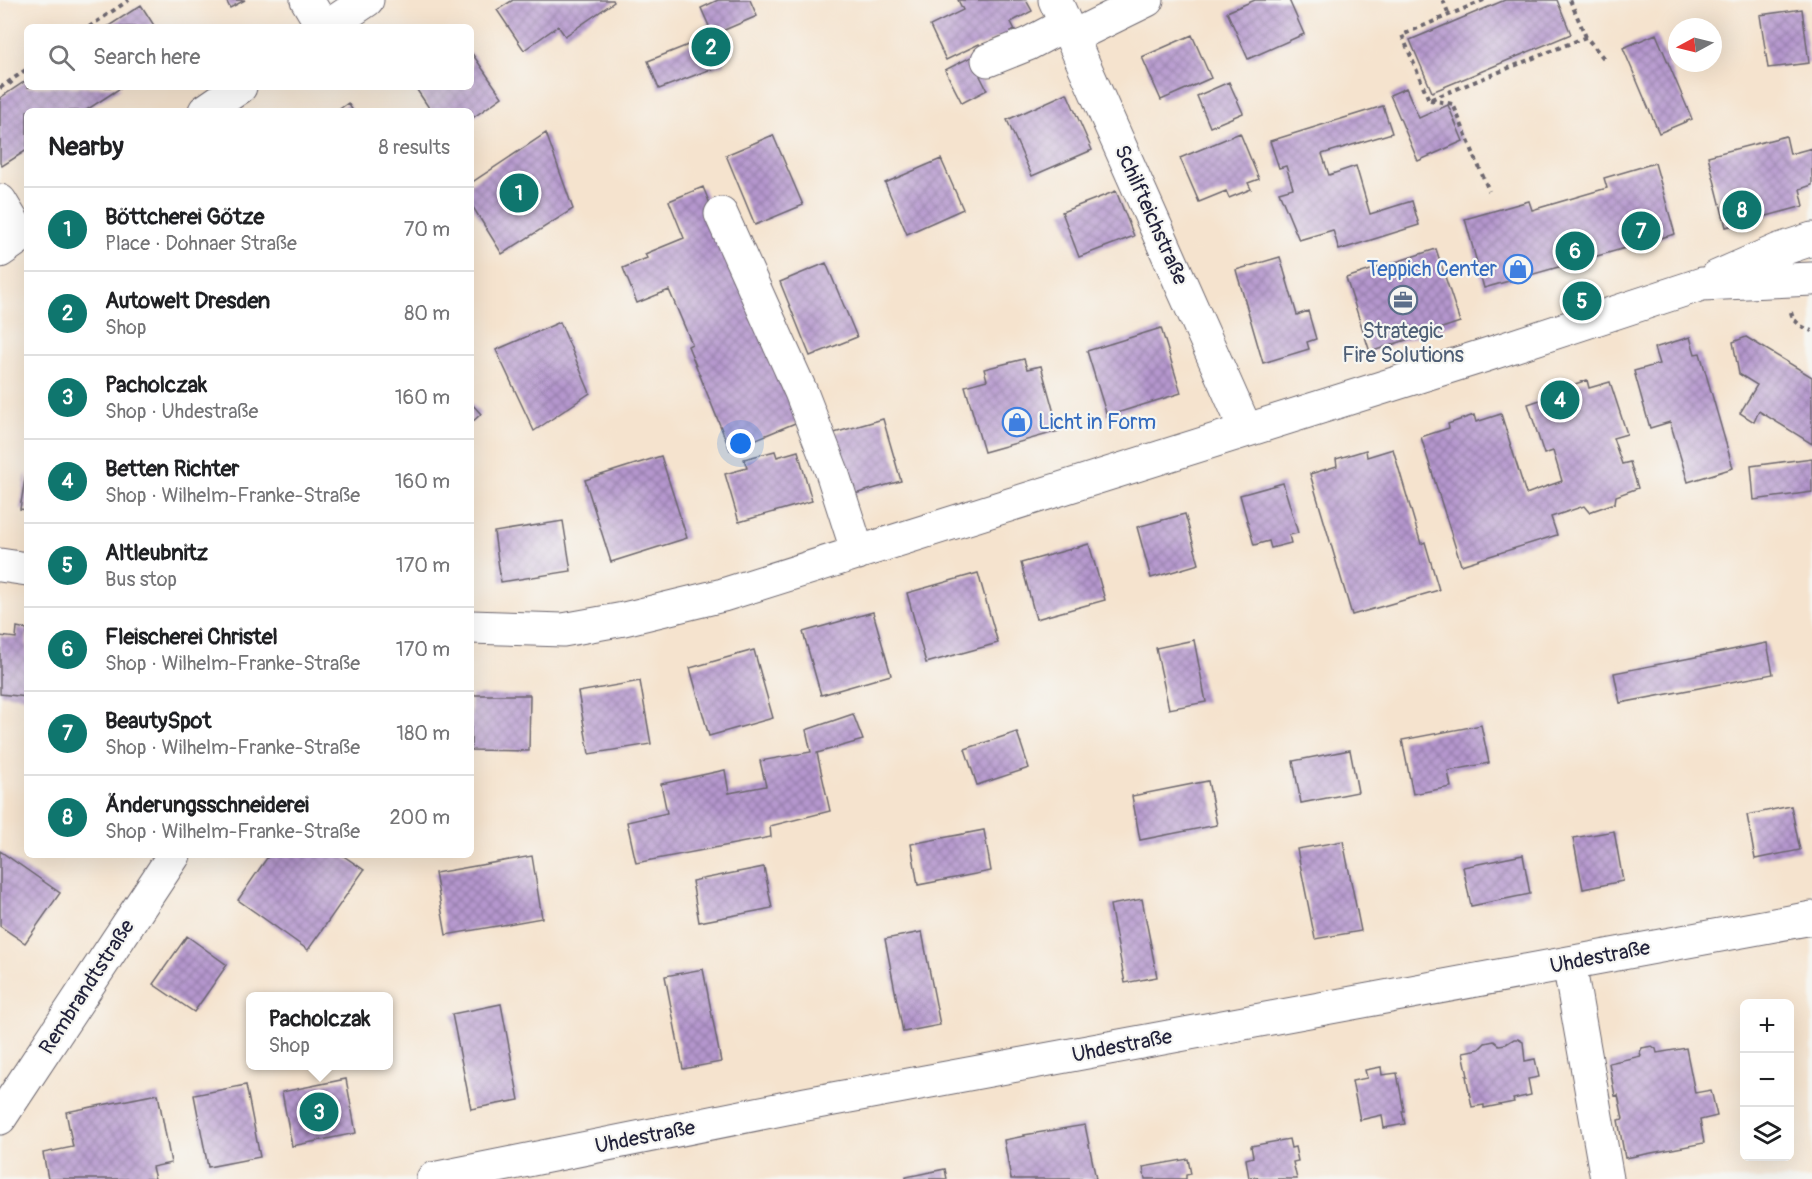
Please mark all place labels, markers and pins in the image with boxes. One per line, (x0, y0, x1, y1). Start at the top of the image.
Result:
pin: 2 (692, 24, 730, 70)
pin: 1 (500, 170, 538, 216)
pin: 8 (1722, 188, 1762, 232)
pin: 7 (1622, 208, 1660, 254)
pin: 6 (1556, 228, 1594, 274)
shop icon: Teppich Center (1502, 253, 1534, 285)
place label: Teppich Center (1367, 256, 1497, 283)
pin: 5 (1562, 278, 1602, 324)
office icon: Strategic Fire Solutions (1387, 284, 1419, 316)
place label: Strategic Fire Solutions (1342, 318, 1464, 369)
pin: 4 (1540, 378, 1580, 422)
shop icon: Licht in Form (1001, 406, 1033, 438)
place label: Licht in Form (1038, 409, 1156, 436)
pin: 3 (300, 1090, 338, 1134)

